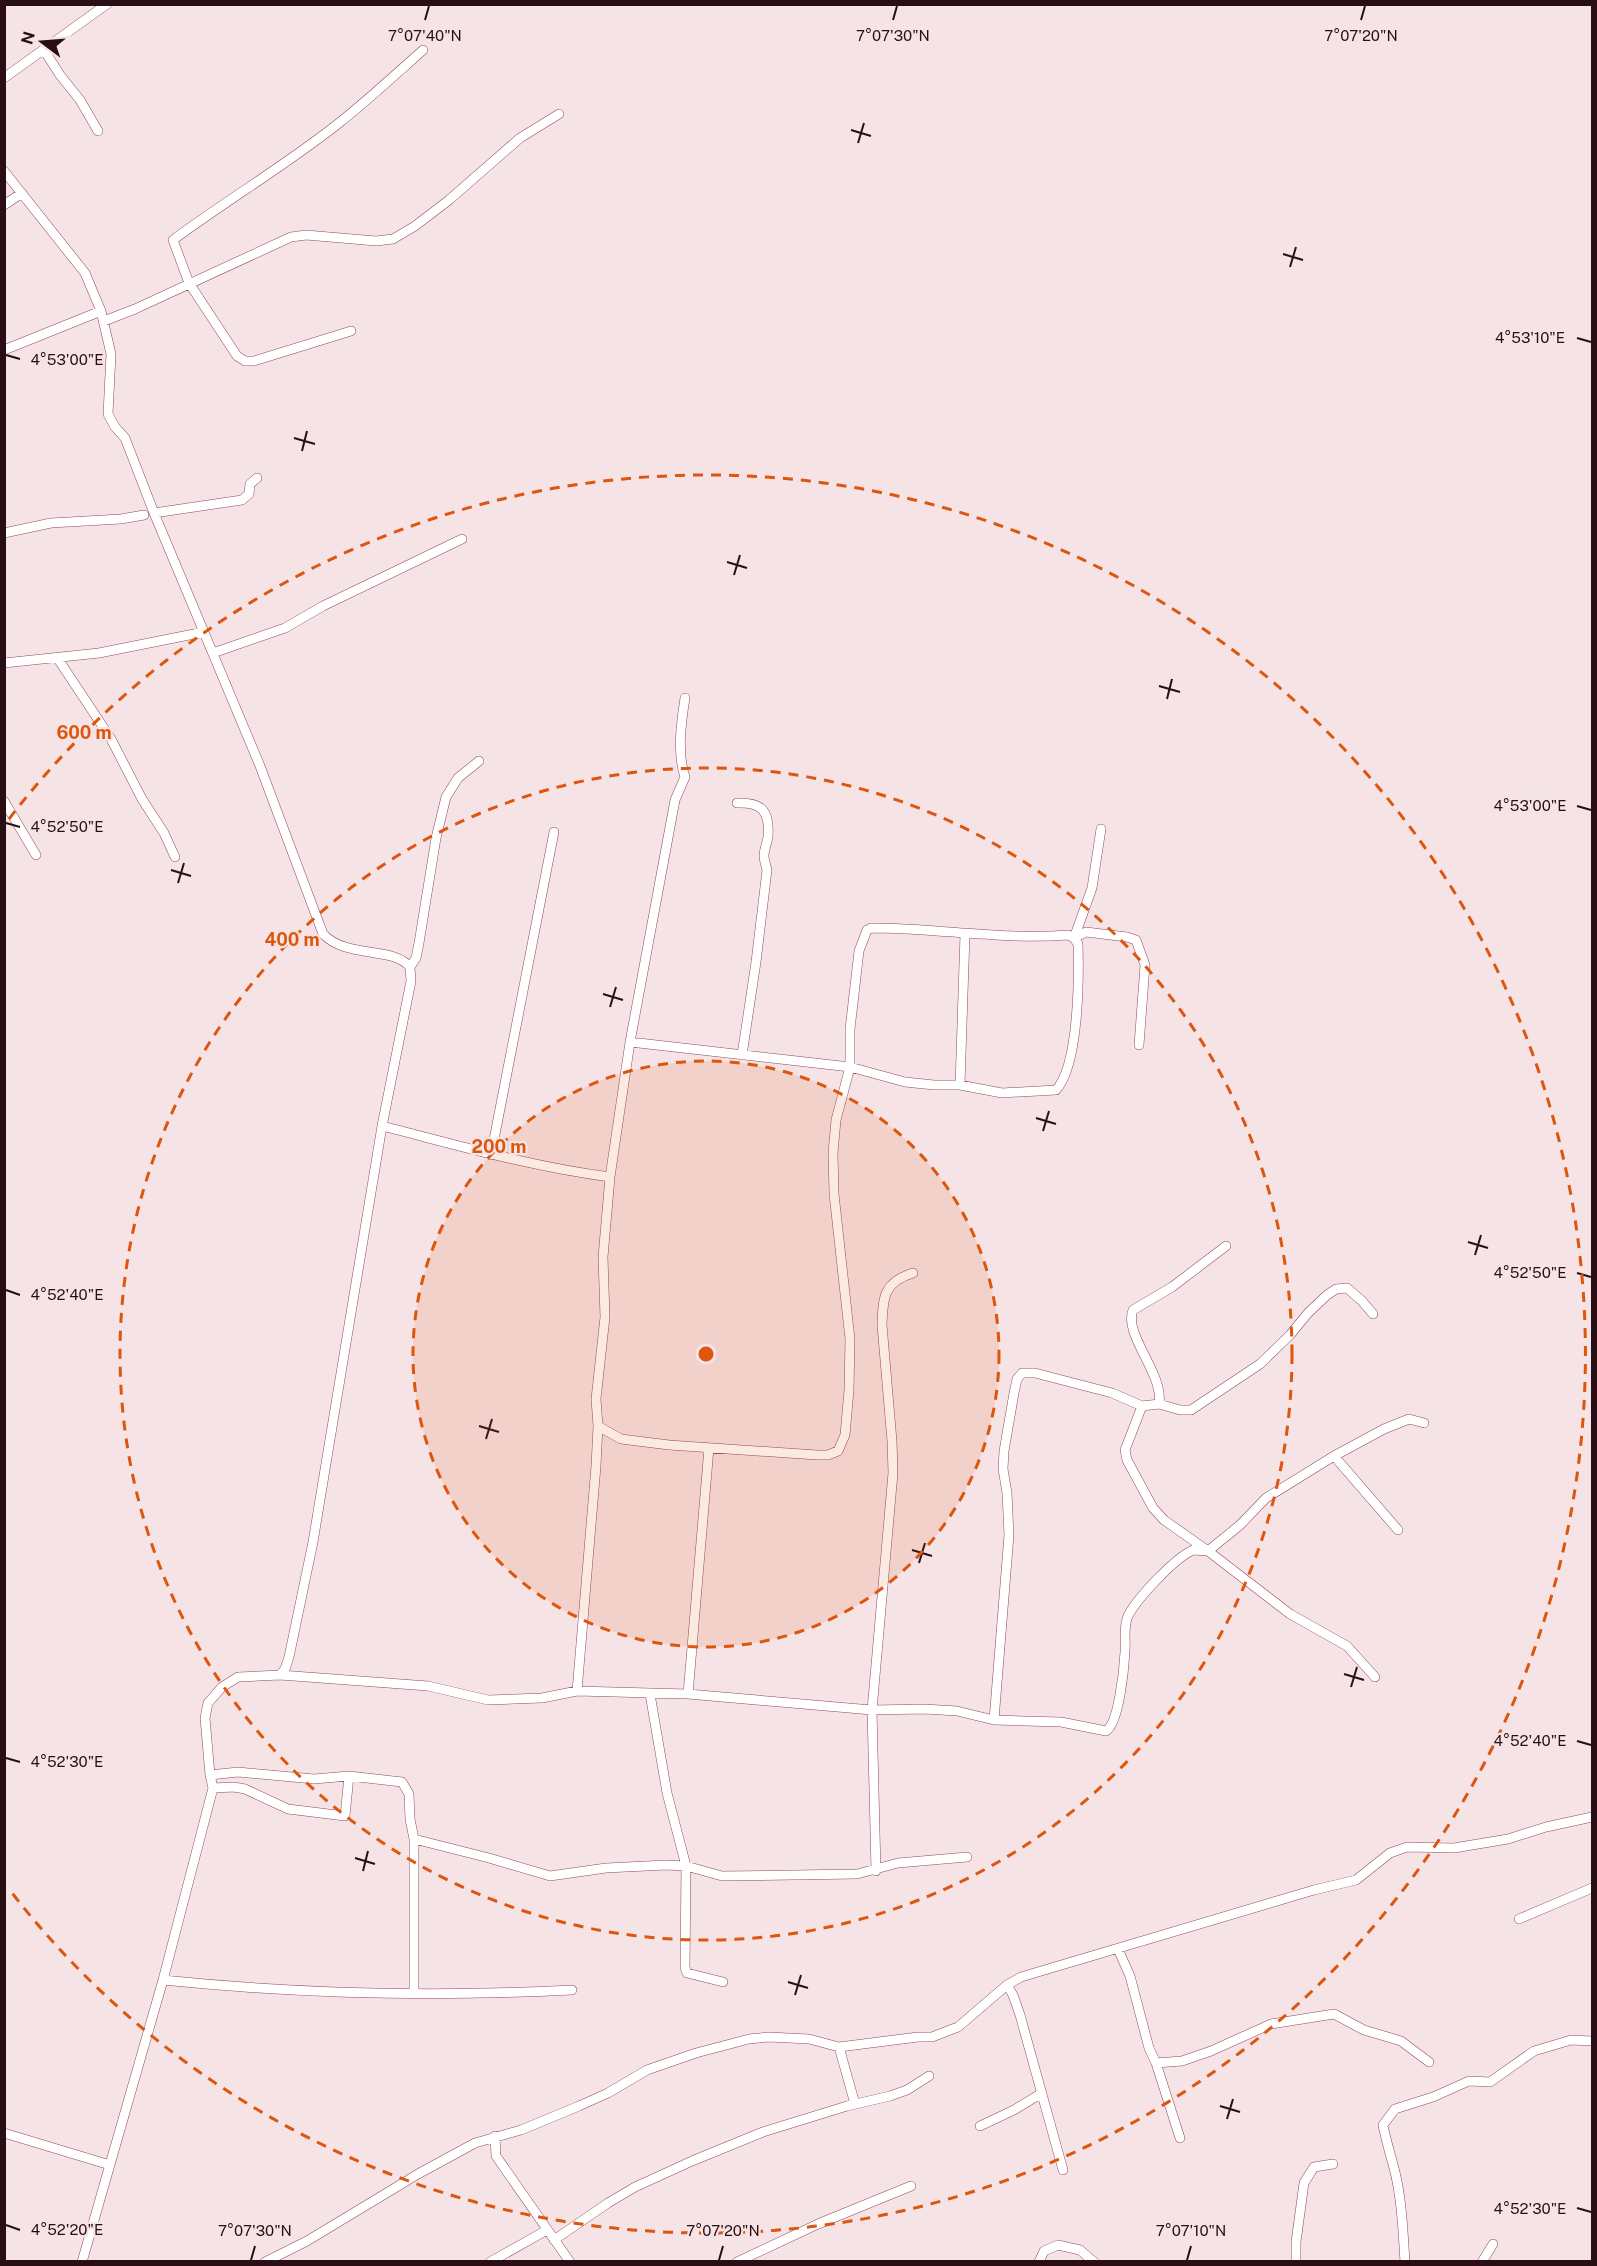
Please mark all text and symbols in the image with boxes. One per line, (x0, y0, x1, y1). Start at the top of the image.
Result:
north arrow (12, 12, 72, 72)
text: 7°07'40"N (388, 27, 462, 44)
text: 7°07'30"N (856, 27, 930, 44)
text: 7°07'20"N (1324, 27, 1398, 44)
text: N (17, 29, 39, 47)
text: 4°53'10"E (1495, 329, 1565, 346)
text: 4°53'00"E (30, 351, 104, 368)
text: 600 m (56, 722, 112, 743)
text: 4°53'00"E (1493, 797, 1567, 814)
text: 4°52'50"E (30, 818, 104, 835)
text: 400 m (264, 929, 320, 950)
text: 200 m (472, 1136, 526, 1157)
text: 4°52'50"E (1493, 1264, 1567, 1281)
text: 4°52'40"E (31, 1286, 103, 1303)
centre of rings (696, 1344, 716, 1364)
text: 4°52'40"E (1494, 1732, 1566, 1749)
text: 4°52'30"E (31, 1753, 103, 1770)
text: 4°52'30"E (1494, 2200, 1566, 2217)
text: 4°52'20"E (31, 2221, 103, 2238)
text: 7°07'30"N (218, 2222, 292, 2239)
text: 7°07'20"N (686, 2222, 760, 2239)
text: 7°07'10"N (1156, 2222, 1226, 2239)

